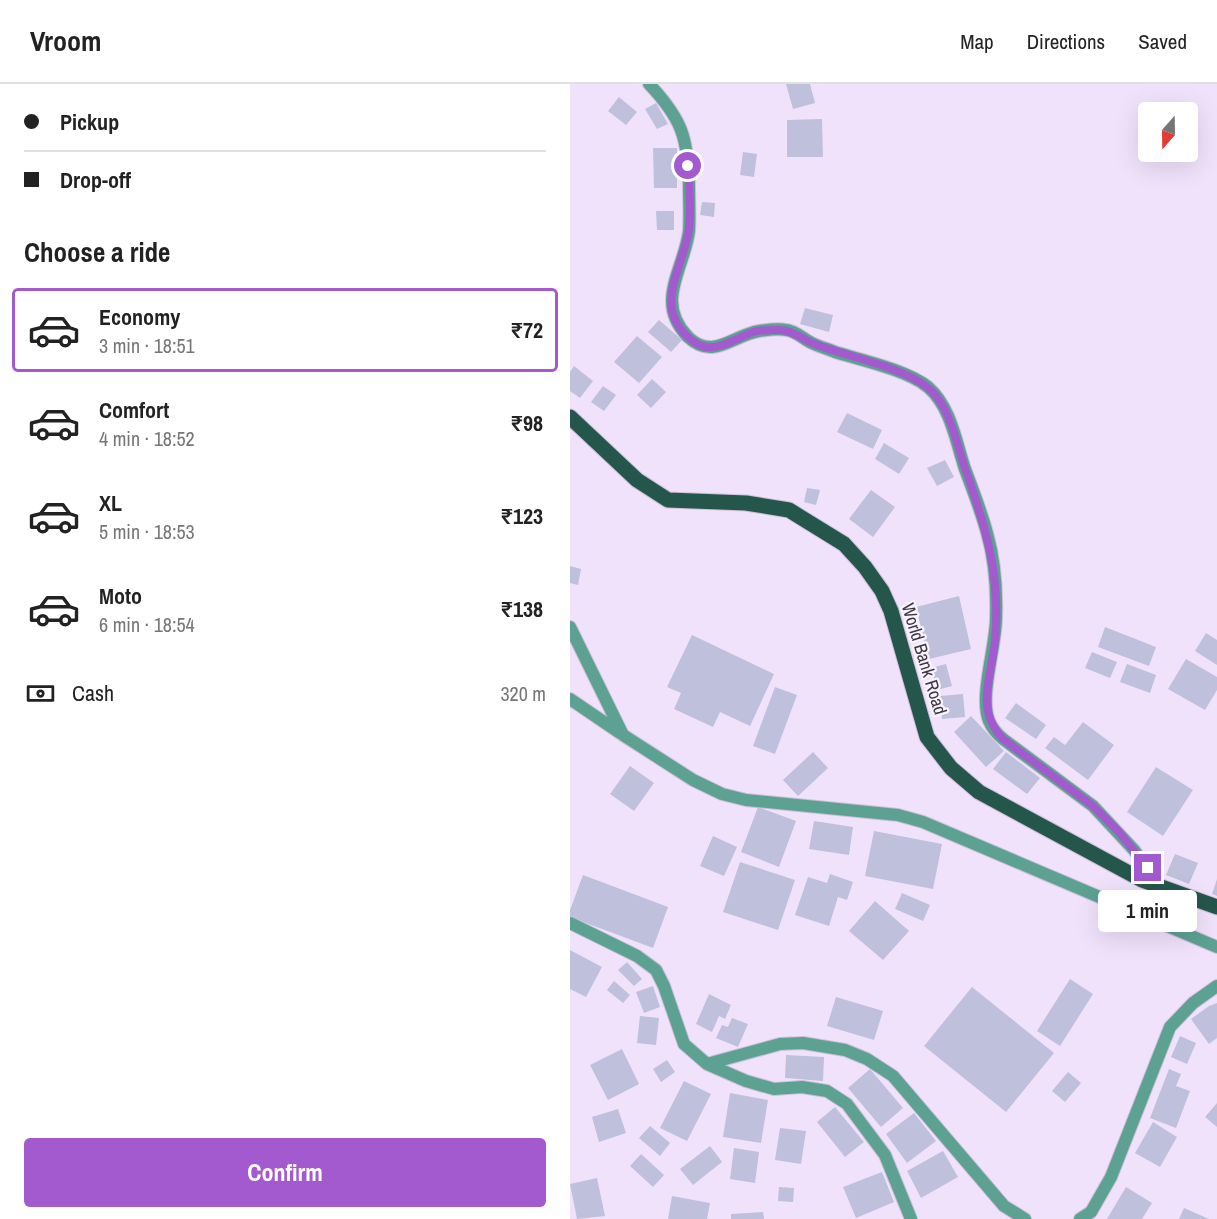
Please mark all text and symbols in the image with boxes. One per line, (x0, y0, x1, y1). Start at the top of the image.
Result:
text: Vroom (30, 22, 101, 60)
text: Map (960, 27, 994, 56)
text: Directions (1027, 27, 1105, 56)
text: Saved (1138, 27, 1187, 56)
north arrow (1138, 102, 1198, 162)
map controls (1138, 102, 1198, 162)
text: Pickup (60, 107, 119, 137)
route start (674, 152, 701, 179)
text: Drop-off (60, 165, 131, 195)
text: Choose a ride (24, 234, 170, 270)
text: Economy (99, 302, 180, 332)
icon: car (27, 303, 81, 357)
text: ₹72 (510, 315, 543, 345)
text: 3 min · 18:51 (99, 332, 195, 359)
text: Comfort (99, 395, 169, 425)
icon: car (27, 396, 81, 450)
text: ₹98 (510, 408, 543, 438)
text: 4 min · 18:52 (99, 425, 195, 452)
text: XL (99, 488, 122, 518)
icon: car (27, 489, 81, 543)
text: ₹123 (500, 501, 543, 531)
text: 5 min · 18:53 (99, 518, 195, 545)
text: Moto (99, 581, 142, 611)
icon: car (27, 582, 81, 636)
text: ₹138 (500, 594, 543, 624)
street label: World Bank Road (896, 600, 953, 718)
text: 6 min · 18:54 (99, 611, 195, 638)
icon: cash (24, 677, 57, 710)
text: Cash (72, 678, 114, 708)
text: 320 m (500, 680, 546, 707)
route end (1134, 854, 1161, 881)
callout: 1 min (1098, 889, 1198, 931)
text: 1 min (1126, 897, 1169, 924)
button: Confirm (24, 1138, 546, 1207)

